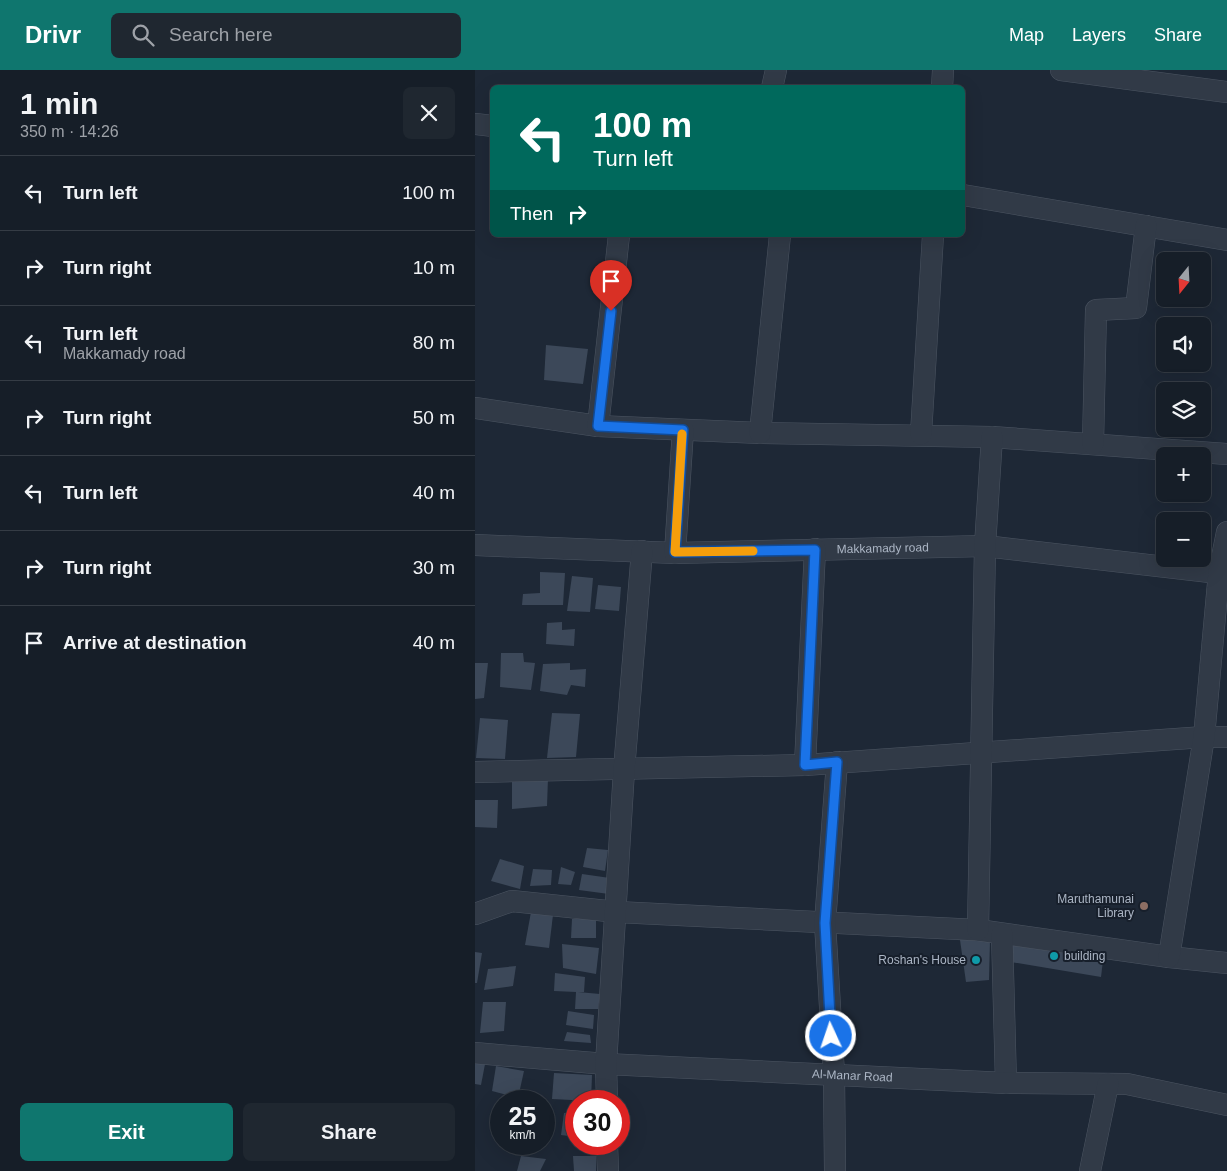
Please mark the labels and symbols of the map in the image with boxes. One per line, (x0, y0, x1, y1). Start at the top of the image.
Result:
north arrow (1156, 252, 1211, 308)
pin (590, 260, 632, 311)
street label: Makkamady road (837, 540, 929, 556)
place label: Maruthamunai Library (1057, 892, 1134, 920)
marker: Maruthamunai Library (1138, 900, 1150, 912)
place label: building (1064, 949, 1105, 963)
marker: building (1048, 950, 1060, 962)
place label: Roshan's House (878, 953, 966, 967)
marker: Roshan's House (970, 954, 982, 966)
position arrow (804, 1009, 856, 1061)
street label: Al-Manar Road (812, 1067, 893, 1085)
speed limit sign: 30 (565, 1090, 630, 1155)

